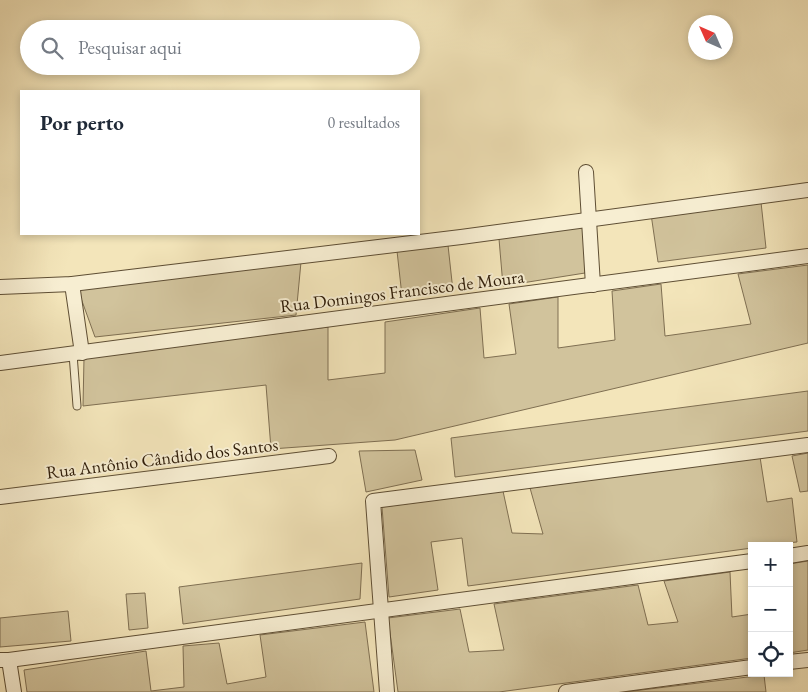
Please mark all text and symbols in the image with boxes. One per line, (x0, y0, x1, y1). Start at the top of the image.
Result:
north arrow (688, 15, 733, 60)
search box (20, 20, 420, 75)
icon: search (38, 34, 66, 62)
text: Pesquisar aqui (78, 35, 182, 60)
text: Por perto (40, 109, 124, 136)
text: 0 resultados (328, 112, 400, 133)
street label: Rua Domingos Francisco de Moura (279, 265, 526, 317)
street label: Rua Antônio Cândido dos Santos (45, 432, 279, 484)
map controls (748, 542, 793, 677)
button: + (748, 542, 793, 587)
button: − (748, 587, 793, 632)
button: locate (748, 632, 793, 677)

